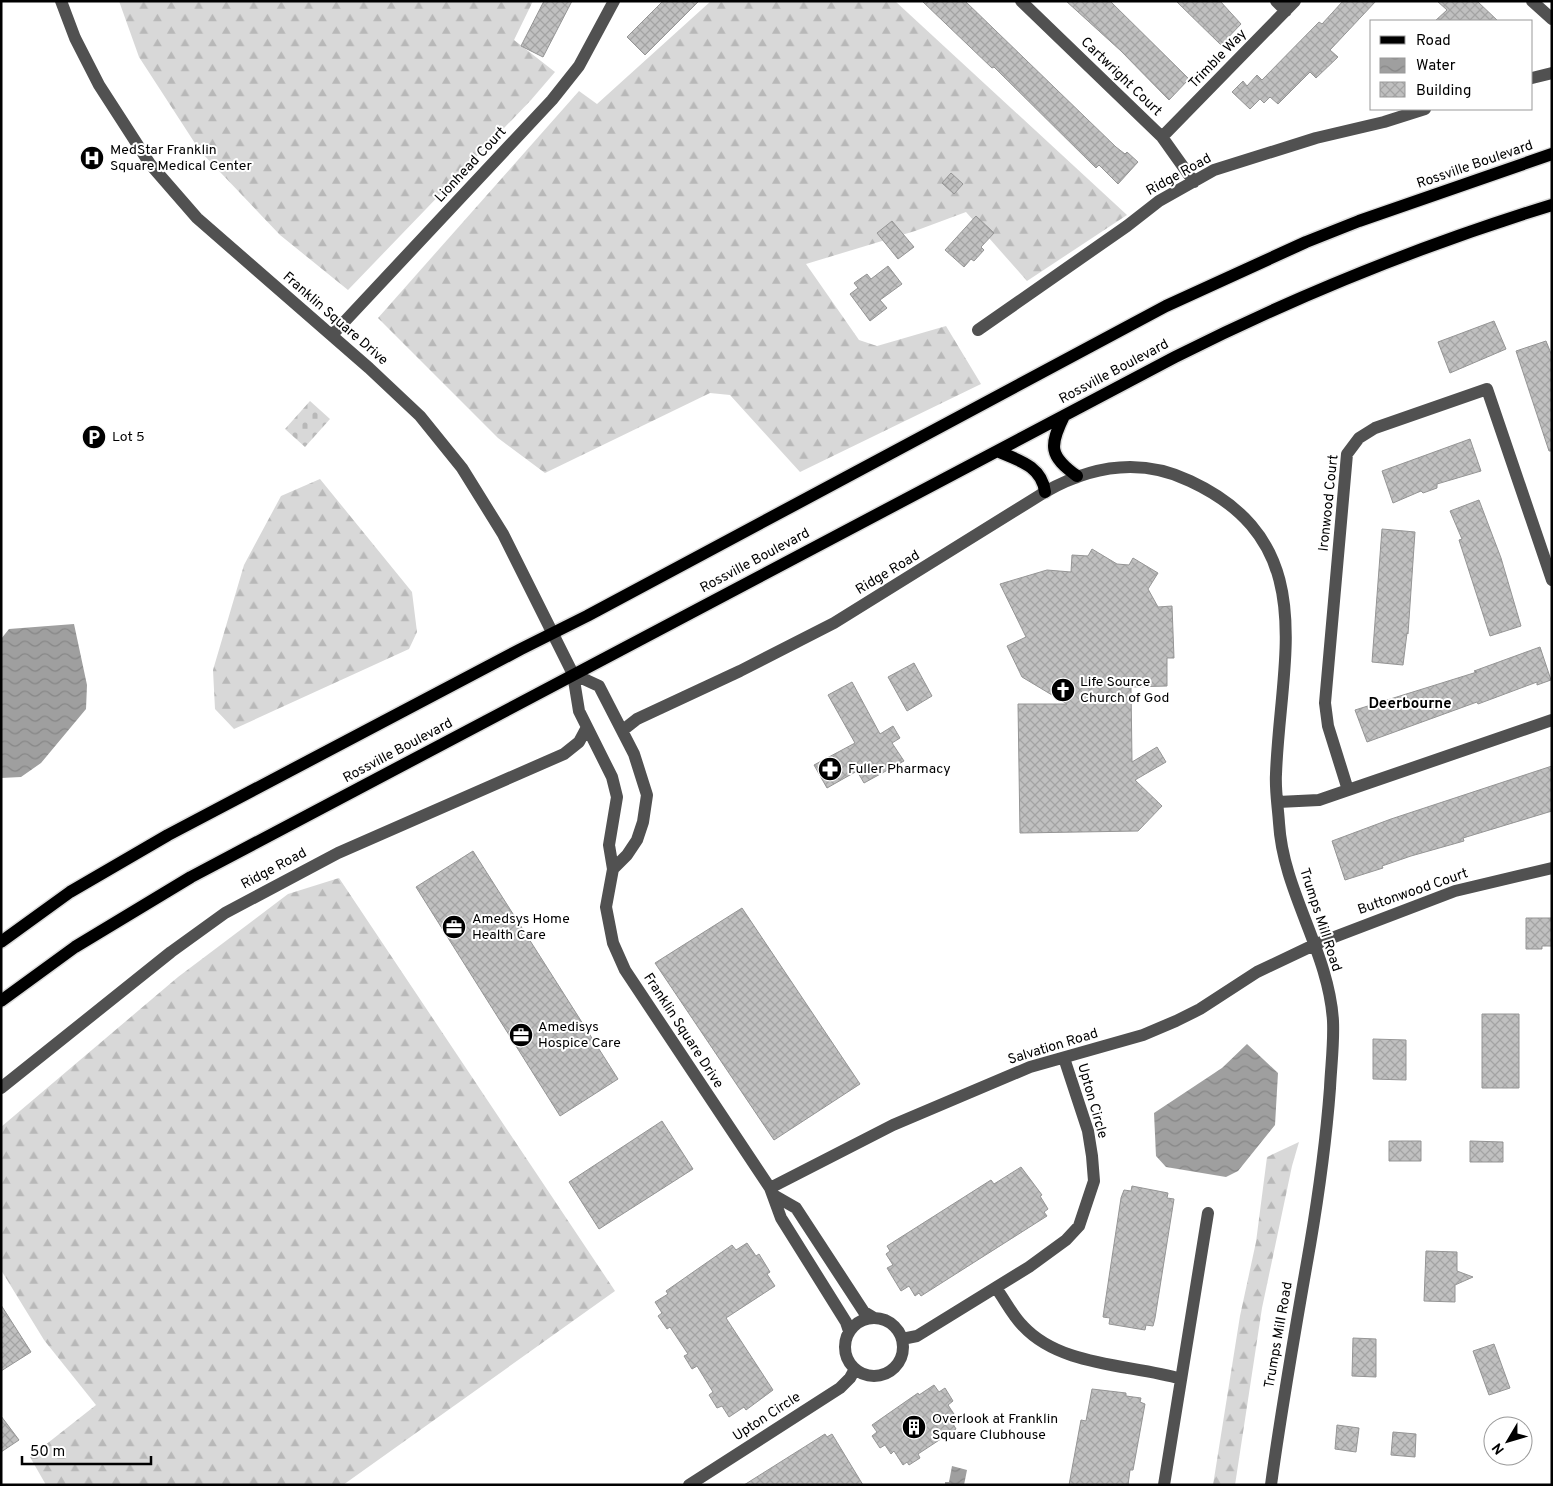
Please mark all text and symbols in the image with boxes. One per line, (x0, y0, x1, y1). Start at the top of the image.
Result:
legend (1370, 20, 1533, 110)
street label: Trimble Way (1185, 26, 1251, 92)
text: Road (1416, 32, 1451, 51)
street label: Cartwright Court (1077, 34, 1165, 120)
text: Water (1416, 57, 1456, 76)
text: Building (1416, 82, 1471, 101)
street label: Lionhead Court (432, 124, 510, 206)
street label: Rossville Boulevard (1415, 137, 1535, 193)
place label: MedStar Franklin Square Medical Center (110, 142, 252, 175)
hospital icon: MedStar Franklin Square Medical Center (79, 145, 105, 171)
street label: Ridge Road (1143, 150, 1215, 200)
street label: Franklin Square Drive (279, 269, 391, 369)
street label: Rossville Boulevard (1056, 336, 1172, 408)
parking icon: Lot 5 (81, 424, 107, 450)
place label: Lot 5 (112, 429, 145, 446)
street label: Ironwood Court (1315, 454, 1343, 552)
street label: Rossville Boulevard (697, 525, 813, 597)
street label: Ridge Road (853, 547, 923, 599)
place label: Life Source Church of God (1080, 674, 1169, 707)
church icon: Life Source Church of God (1050, 677, 1076, 703)
district label: Deerbourne (1368, 695, 1452, 714)
street label: Rossville Boulevard (340, 715, 456, 787)
pharmacy icon: Fuller Pharmacy (817, 756, 843, 782)
place label: Fuller Pharmacy (848, 761, 951, 778)
street label: Ridge Road (238, 845, 310, 893)
street label: Buttonwood Court (1356, 865, 1470, 919)
street label: Trumps Mill Road (1295, 866, 1345, 974)
place label: Amedsys Home Health Care (472, 911, 570, 944)
office icon: Amedsys Home Health Care (441, 914, 467, 940)
street label: Franklin Square Drive (639, 970, 727, 1092)
place label: Amedisys Hospice Care (538, 1019, 621, 1052)
office icon: Amedisys Hospice Care (508, 1022, 534, 1048)
street label: Salvation Road (1006, 1025, 1100, 1069)
street label: Upton Circle (1073, 1061, 1111, 1141)
street label: Trumps Mill Road (1261, 1280, 1297, 1390)
street label: Upton Circle (730, 1389, 804, 1445)
place label: Overlook at Franklin Square Clubhouse (932, 1411, 1058, 1444)
building icon: Overlook at Franklin Square Clubhouse (901, 1414, 927, 1440)
north arrow (1483, 1416, 1533, 1466)
scale bar (22, 1434, 151, 1466)
text: N (1489, 1439, 1509, 1457)
text: 50 m (30, 1443, 65, 1462)

